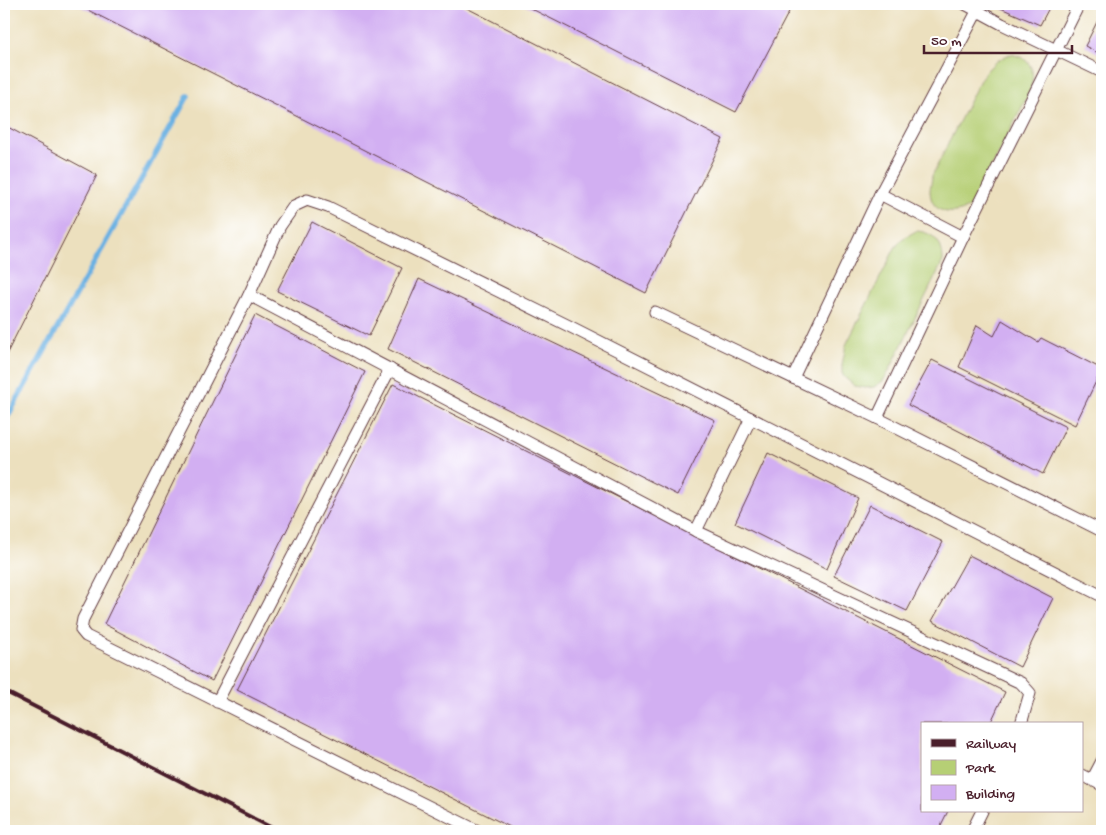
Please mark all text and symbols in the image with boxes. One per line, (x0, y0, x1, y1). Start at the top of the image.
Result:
scale bar (924, 22, 1071, 54)
text: 50 m (931, 33, 962, 51)
legend (921, 722, 1084, 812)
text: Railway (966, 736, 1017, 754)
text: Park (965, 760, 996, 778)
text: Building (965, 786, 1015, 804)

